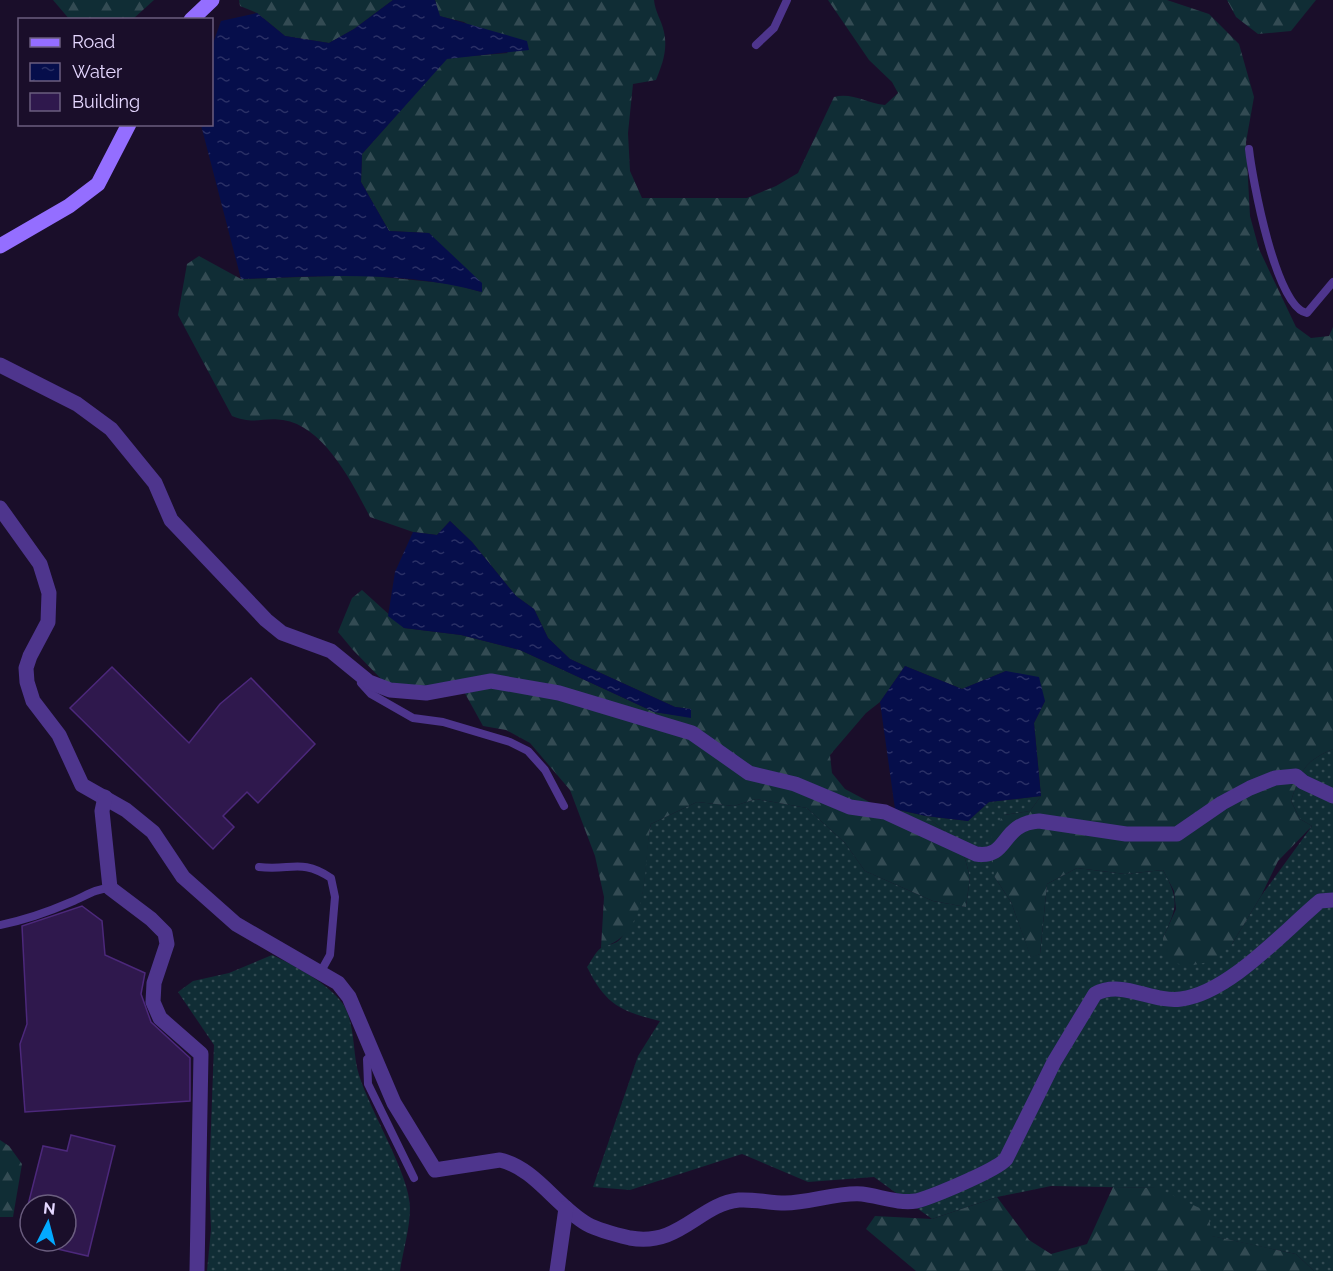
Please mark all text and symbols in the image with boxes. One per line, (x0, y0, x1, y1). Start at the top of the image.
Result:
legend (18, 18, 213, 126)
text: Road (72, 31, 115, 52)
text: Water (72, 61, 123, 82)
text: Building (72, 91, 140, 112)
north arrow (18, 1193, 78, 1253)
text: N (42, 1198, 57, 1219)

